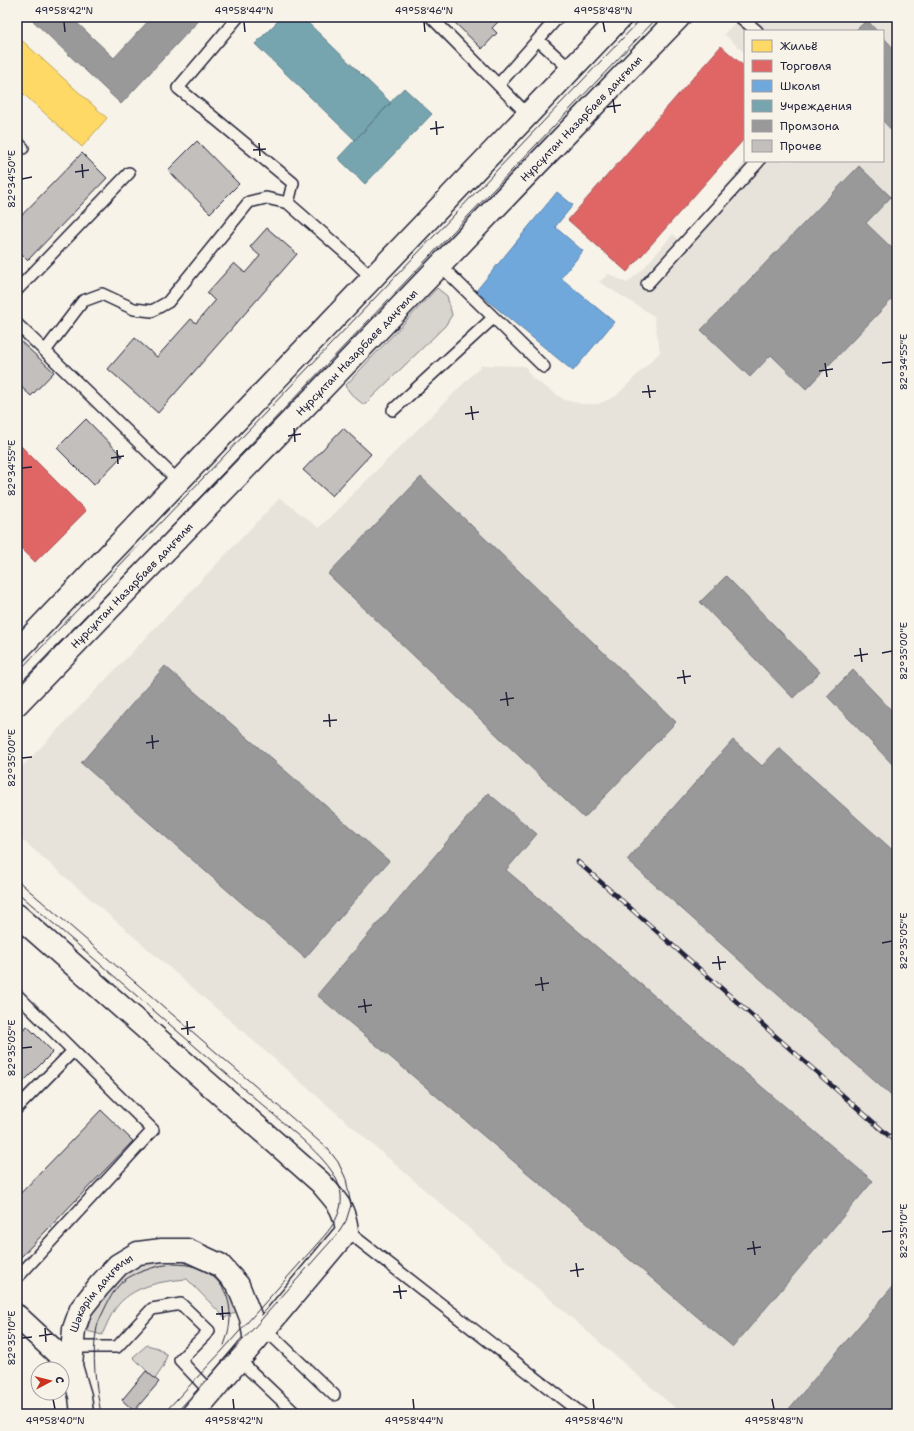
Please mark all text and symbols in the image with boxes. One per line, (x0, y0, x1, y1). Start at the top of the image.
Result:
text: 49°58'42"N (35, 4, 93, 17)
text: 49°58'44"N (215, 4, 273, 17)
text: 49°58'46"N (395, 4, 453, 17)
text: 49°58'48"N (574, 4, 632, 17)
legend (744, 30, 884, 162)
text: Жильё (780, 38, 818, 54)
street label: Нұрсұлтан Назарбаев даңғылы (517, 52, 645, 185)
text: Торговля (780, 58, 832, 74)
text: Школы (780, 78, 820, 94)
text: Учреждения (780, 98, 852, 114)
text: Промзона (780, 118, 840, 134)
text: Прочее (780, 138, 822, 154)
text: 82°34'50"E (5, 150, 18, 208)
street label: Нұрсұлтан Назарбаев даңғылы (293, 286, 421, 419)
text: 82°34'55"E (897, 334, 910, 390)
text: 82°34'55"E (5, 440, 18, 496)
street label: Нұрсұлтан Назарбаев даңғылы (67, 519, 196, 652)
text: 82°35'00"E (897, 622, 910, 680)
text: 82°35'00"E (5, 729, 18, 787)
text: 82°35'05"E (897, 913, 910, 969)
text: 82°35'05"E (5, 1020, 18, 1076)
text: 82°35'10"E (897, 1203, 910, 1259)
street label: Шәкәрім даңғылы (66, 1250, 136, 1335)
text: 82°35'10"E (5, 1310, 18, 1366)
north arrow (30, 1361, 70, 1401)
text: С (52, 1376, 67, 1384)
text: 49°58'40"N (25, 1414, 85, 1427)
text: 49°58'42"N (205, 1414, 263, 1427)
text: 49°58'44"N (385, 1414, 443, 1427)
text: 49°58'46"N (565, 1414, 623, 1427)
text: 49°58'48"N (745, 1414, 803, 1427)

